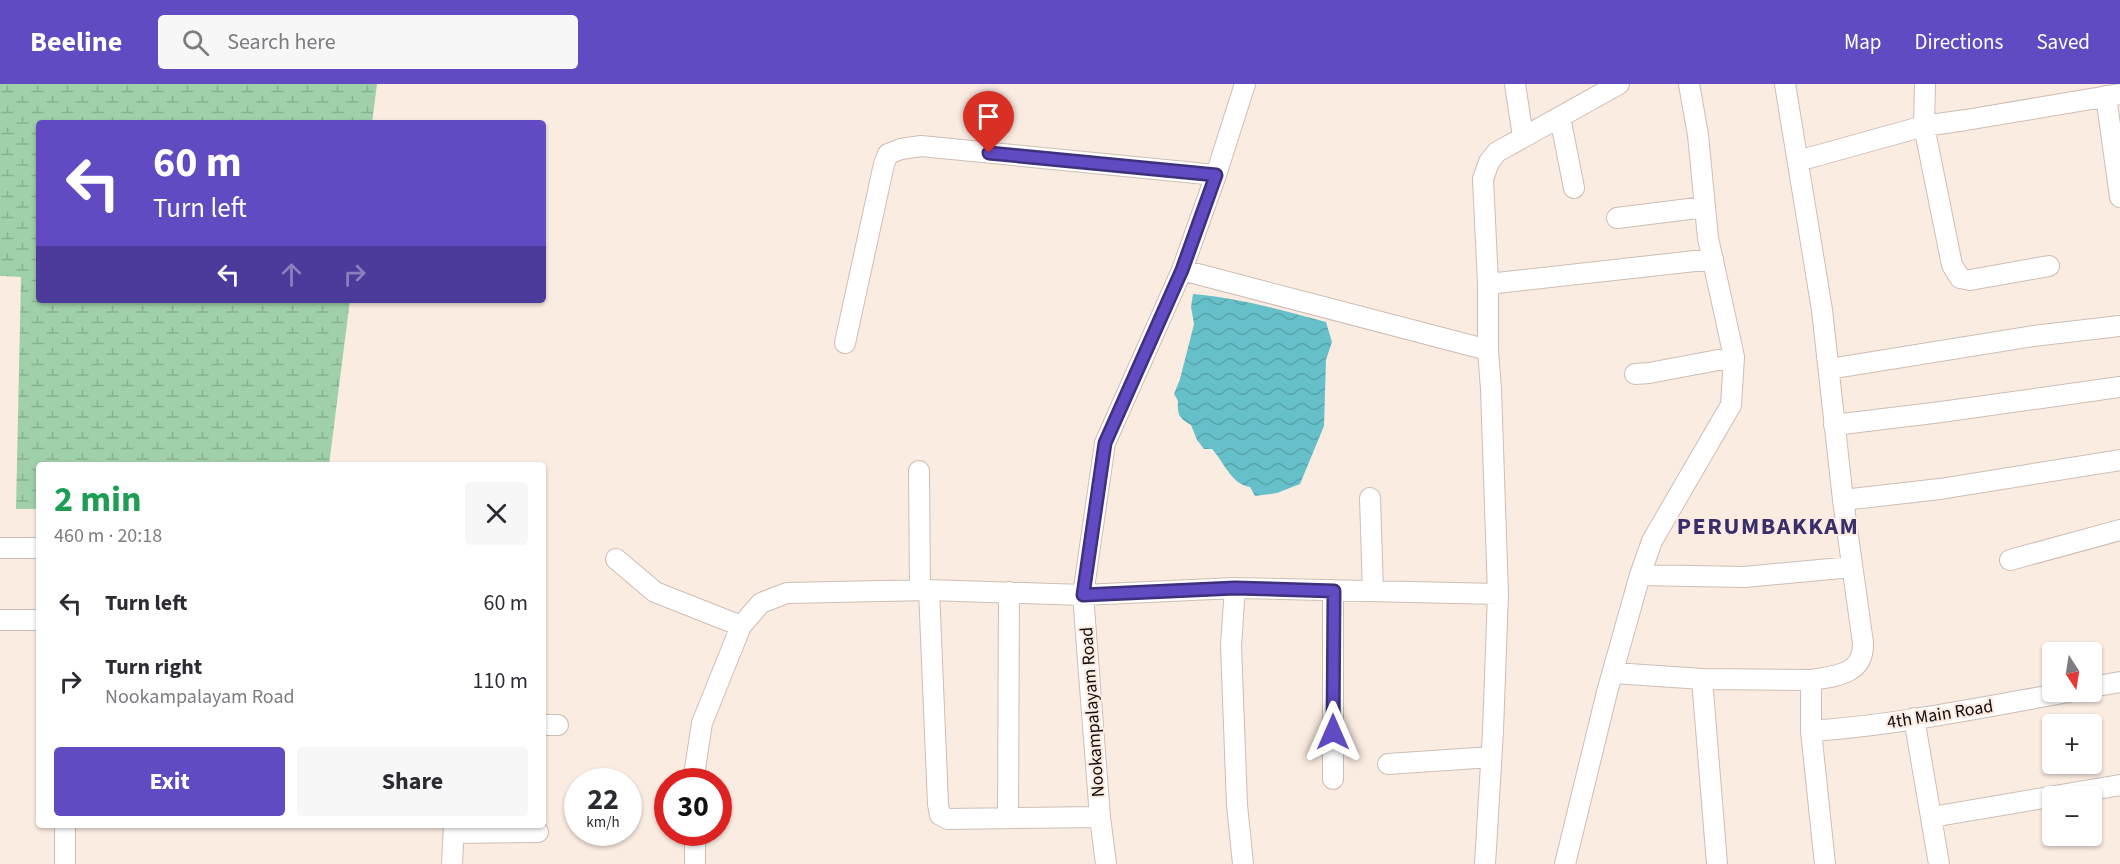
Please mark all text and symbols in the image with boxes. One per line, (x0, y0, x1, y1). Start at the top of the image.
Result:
search box (158, 15, 578, 69)
text: Beeline (30, 22, 122, 62)
icon: search (179, 26, 212, 59)
text: Search here (227, 26, 336, 58)
text: Map (1844, 27, 1882, 57)
text: Directions (1915, 27, 2003, 57)
text: Saved (2036, 27, 2090, 57)
pin (963, 91, 1014, 153)
icon: arrive (972, 100, 1005, 133)
text: 60 m (153, 133, 242, 193)
icon: left (54, 144, 132, 222)
text: Turn left (153, 189, 247, 228)
icon: left (212, 258, 245, 291)
icon: ahead (275, 258, 308, 291)
icon: right (338, 258, 371, 291)
text: 2 min (54, 474, 142, 525)
button: close (465, 482, 528, 545)
district label: PERUMBAKKAM (1677, 509, 1859, 544)
text: 460 m · 20:18 (54, 522, 162, 550)
icon: left (54, 587, 87, 620)
text: Turn left (105, 587, 187, 619)
text: 60 m (483, 587, 528, 619)
street label: Nookampalayam Road (1074, 626, 1111, 798)
north arrow (2042, 642, 2102, 702)
map controls (2042, 642, 2102, 846)
text: Turn right (105, 651, 202, 683)
icon: right (54, 665, 87, 698)
text: 110 m (473, 665, 528, 697)
text: Nookampalayam Road (105, 683, 295, 711)
street label: 4th Main Road (1885, 694, 1995, 735)
position arrow (1301, 700, 1365, 764)
button: + (2042, 714, 2102, 774)
button: Exit (54, 747, 285, 816)
button: Share (297, 747, 528, 816)
speed limit sign: 30 (654, 768, 732, 846)
text: 22 (587, 778, 619, 821)
button: − (2042, 786, 2102, 846)
text: km/h (586, 812, 620, 833)

